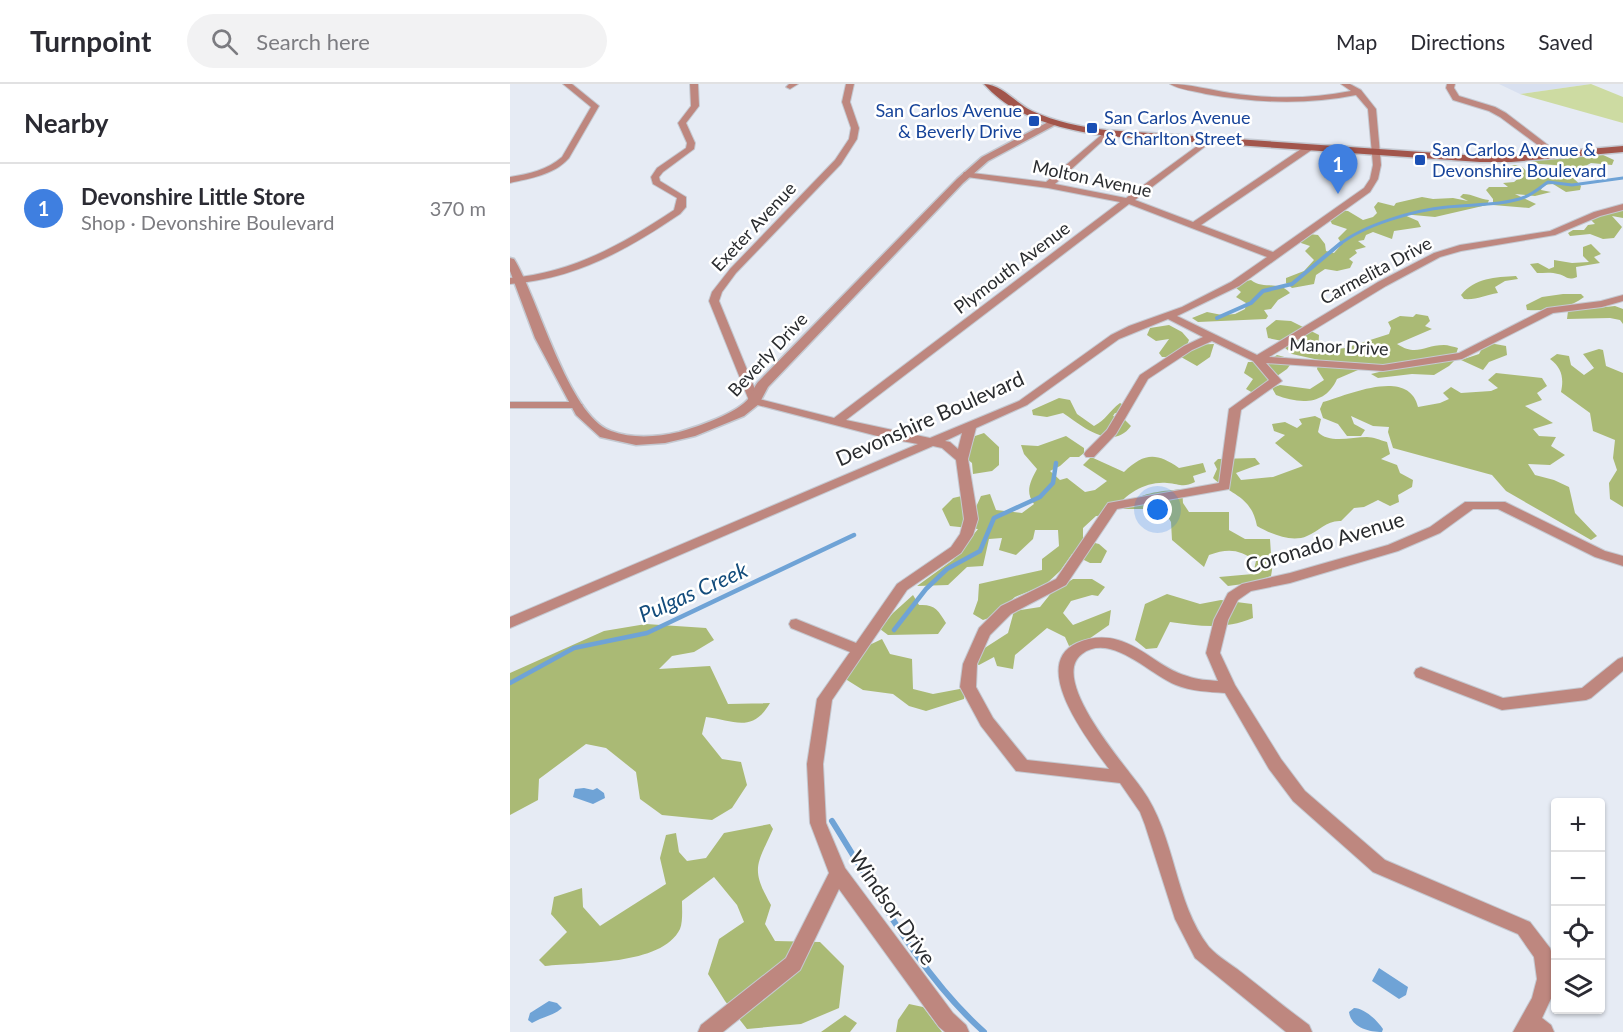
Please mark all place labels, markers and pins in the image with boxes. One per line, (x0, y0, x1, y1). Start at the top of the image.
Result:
place label: San Carlos Avenue & Beverly Drive (875, 99, 1022, 142)
place label: San Carlos Avenue & Charlton Street (1104, 106, 1251, 149)
marker: San Carlos Avenue & Beverly Drive (1027, 114, 1041, 128)
marker: San Carlos Avenue & Charlton Street (1085, 121, 1099, 135)
place label: San Carlos Avenue & Devonshire Boulevard (1432, 138, 1606, 181)
pin: 1 (1318, 144, 1358, 194)
marker: San Carlos Avenue & Devonshire Boulevard (1413, 153, 1427, 167)

